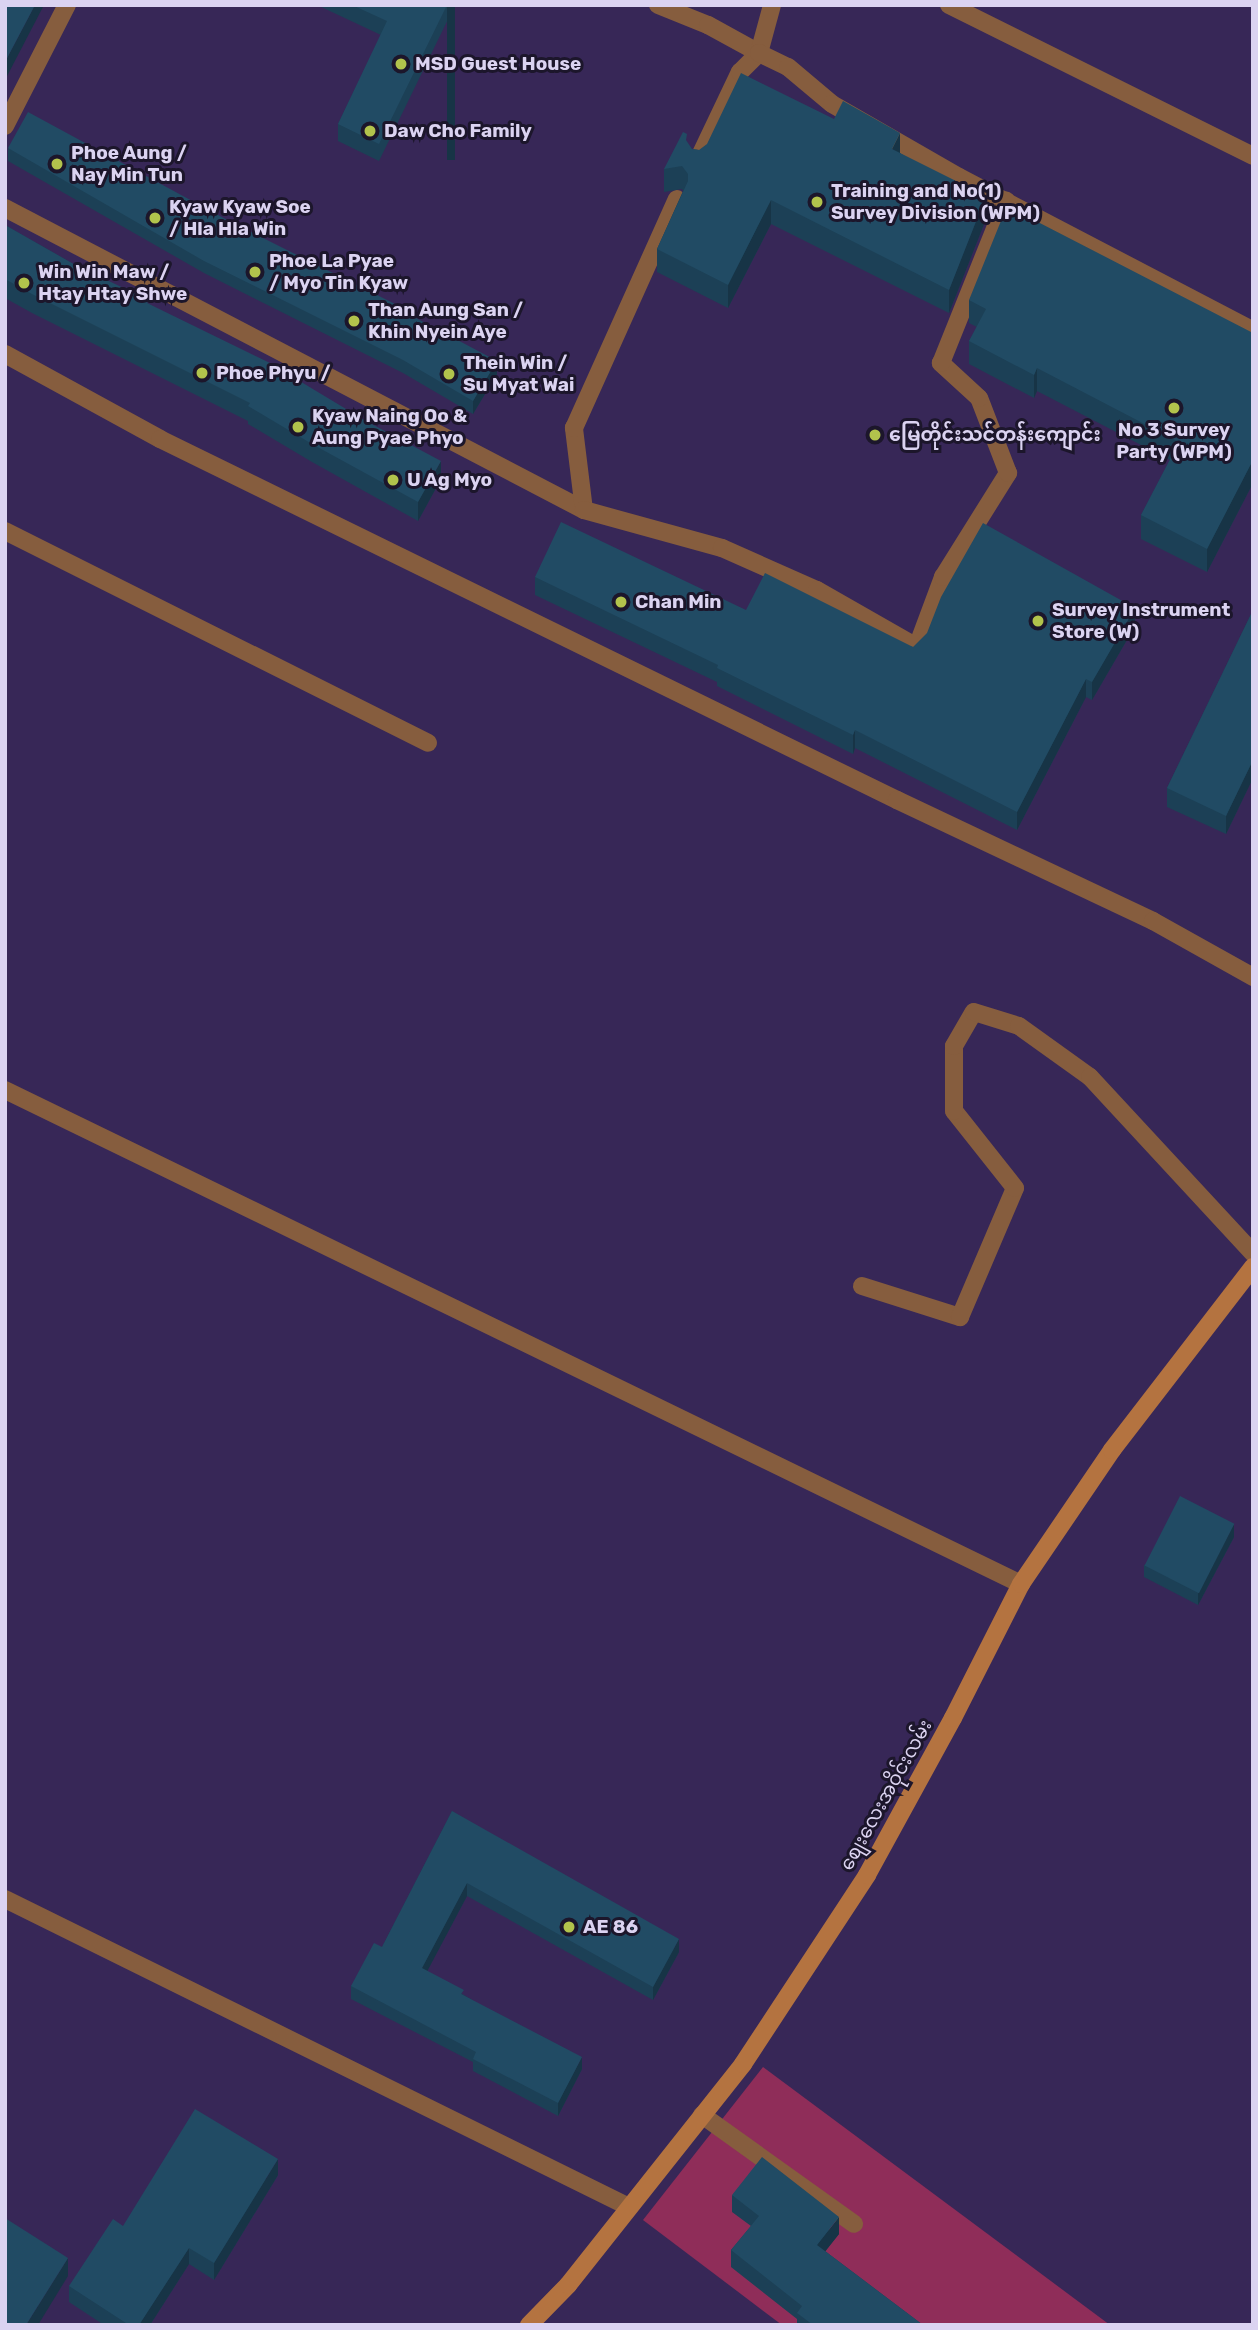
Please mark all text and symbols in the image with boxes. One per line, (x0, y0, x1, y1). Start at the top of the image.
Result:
place label: MSD Guest House (415, 53, 581, 75)
marker: MSD Guest House (393, 56, 409, 72)
place label: Daw Cho Family (384, 120, 532, 142)
marker: Daw Cho Family (362, 123, 378, 139)
place label: Phoe Aung / Nay Min Tun (71, 142, 187, 186)
marker: Phoe Aung / Nay Min Tun (49, 156, 65, 172)
place label: Training and No(1) Survey Division (WPM) (831, 180, 1041, 224)
marker: Training and No(1) Survey Division (WPM) (809, 194, 825, 210)
place label: Kyaw Kyaw Soe / Hla Hla Win (169, 196, 312, 240)
marker: Kyaw Kyaw Soe / Hla Hla Win (147, 210, 163, 226)
place label: Phoe La Pyae / Myo Tin Kyaw (269, 250, 409, 294)
place label: Win Win Maw / Htay Htay Shwe (38, 261, 188, 305)
marker: Phoe La Pyae / Myo Tin Kyaw (247, 264, 263, 280)
marker: Win Win Maw / Htay Htay Shwe (16, 275, 32, 291)
place label: Than Aung San / Khin Nyein Aye (368, 299, 524, 343)
marker: Than Aung San / Khin Nyein Aye (346, 313, 362, 329)
place label: Thein Win / Su Myat Wai (463, 352, 575, 396)
place label: Phoe Phyu / (216, 362, 331, 384)
marker: Phoe Phyu / (194, 365, 210, 381)
marker: Thein Win / Su Myat Wai (441, 366, 457, 382)
marker: No 3 Survey Party (WPM) (1166, 400, 1182, 416)
place label: Kyaw Naing Oo & Aung Pyae Phyo (312, 405, 467, 449)
marker: Kyaw Naing Oo & Aung Pyae Phyo (290, 419, 306, 435)
place label: No 3 Survey Party (WPM) (1116, 419, 1232, 463)
place label: မြေတိုင်းသင်တန်းကျောင်း (889, 424, 1101, 446)
marker: မြေတိုင်းသင်တန်းကျောင်း (867, 427, 883, 443)
place label: U Ag Myo (407, 469, 493, 491)
marker: U Ag Myo (385, 472, 401, 488)
place label: Chan Min (635, 591, 722, 613)
marker: Chan Min (613, 594, 629, 610)
place label: Survey Instrument Store (W) (1052, 599, 1231, 643)
marker: Survey Instrument Store (W) (1030, 613, 1046, 629)
street label: စျေးလေးအဝိုင်းလမ်း (835, 1716, 937, 1874)
place label: AE 86 (583, 1916, 638, 1938)
marker: AE 86 (561, 1919, 577, 1935)

